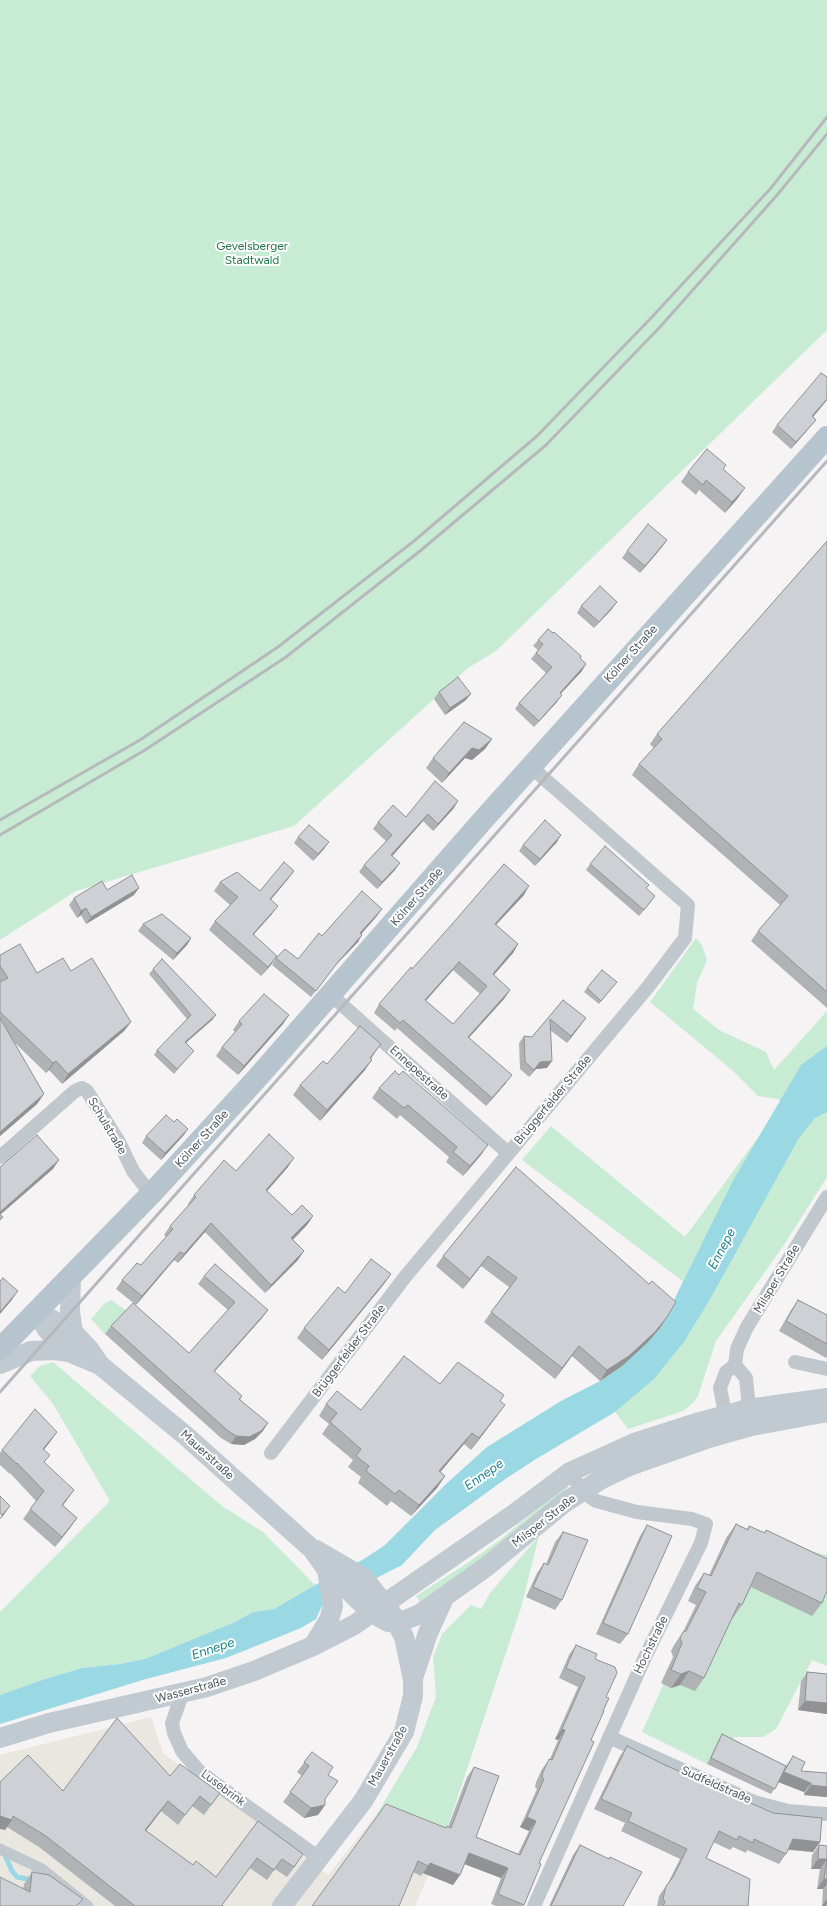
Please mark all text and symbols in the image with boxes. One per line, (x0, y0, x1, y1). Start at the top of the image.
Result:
park label: Gevelsberger Stadtwald (216, 239, 288, 267)
street label: Kölner Straße (601, 622, 661, 686)
street label: Kölner Straße (388, 865, 446, 929)
street label: Ennepestraße (387, 1043, 451, 1103)
street label: Brüggerfelder Straße (511, 1052, 595, 1148)
street label: Schulstraße (84, 1095, 130, 1157)
street label: Kölner Straße (172, 1107, 232, 1171)
water label: Ennepe (705, 1226, 739, 1272)
street label: Milsper Straße (751, 1242, 803, 1316)
street label: Brüggerfelder Straße (309, 1302, 389, 1400)
street label: Mauerstraße (177, 1427, 237, 1483)
water label: Ennepe (461, 1456, 507, 1494)
street label: Milsper Straße (509, 1492, 579, 1550)
street label: Hochstraße (631, 1614, 671, 1676)
water label: Ennepe (190, 1635, 236, 1663)
street label: Wasserstraße (154, 1674, 228, 1706)
street label: Mauerstraße (365, 1723, 411, 1789)
street label: Sudfeldstraße (679, 1763, 753, 1807)
street label: Lusebrink (198, 1767, 248, 1809)

